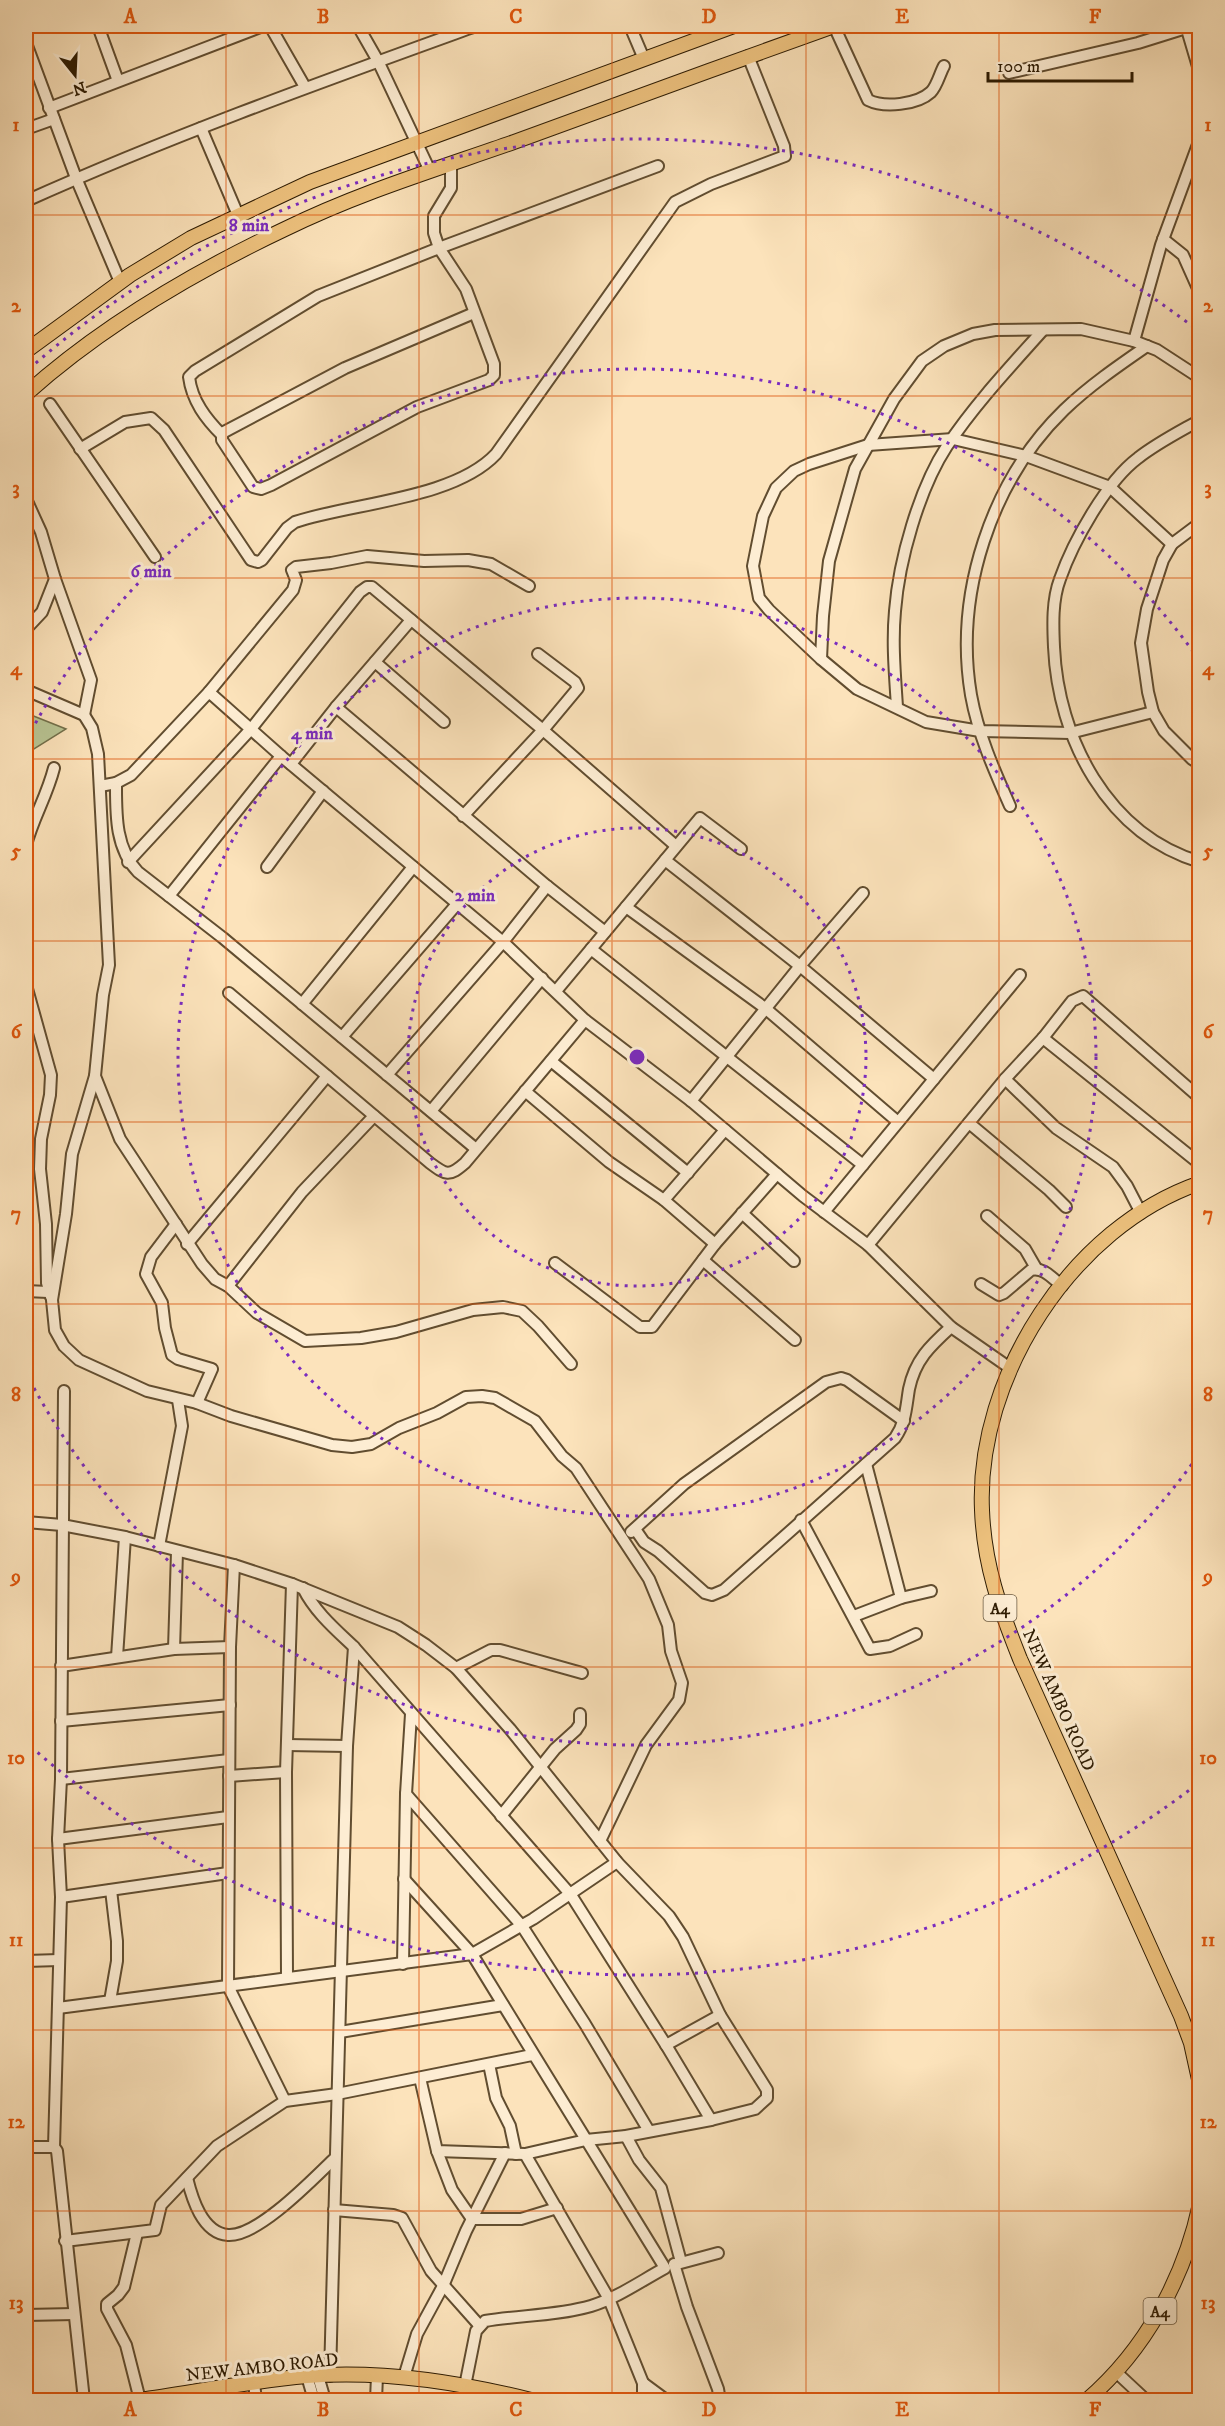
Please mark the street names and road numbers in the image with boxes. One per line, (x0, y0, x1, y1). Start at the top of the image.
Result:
road number: A4 (984, 1595, 1016, 1621)
street label: NEW AMBO ROAD (1017, 1626, 1099, 1775)
road number: A4 (1144, 2298, 1176, 2324)
street label: NEW AMBO ROAD (185, 2349, 339, 2387)

